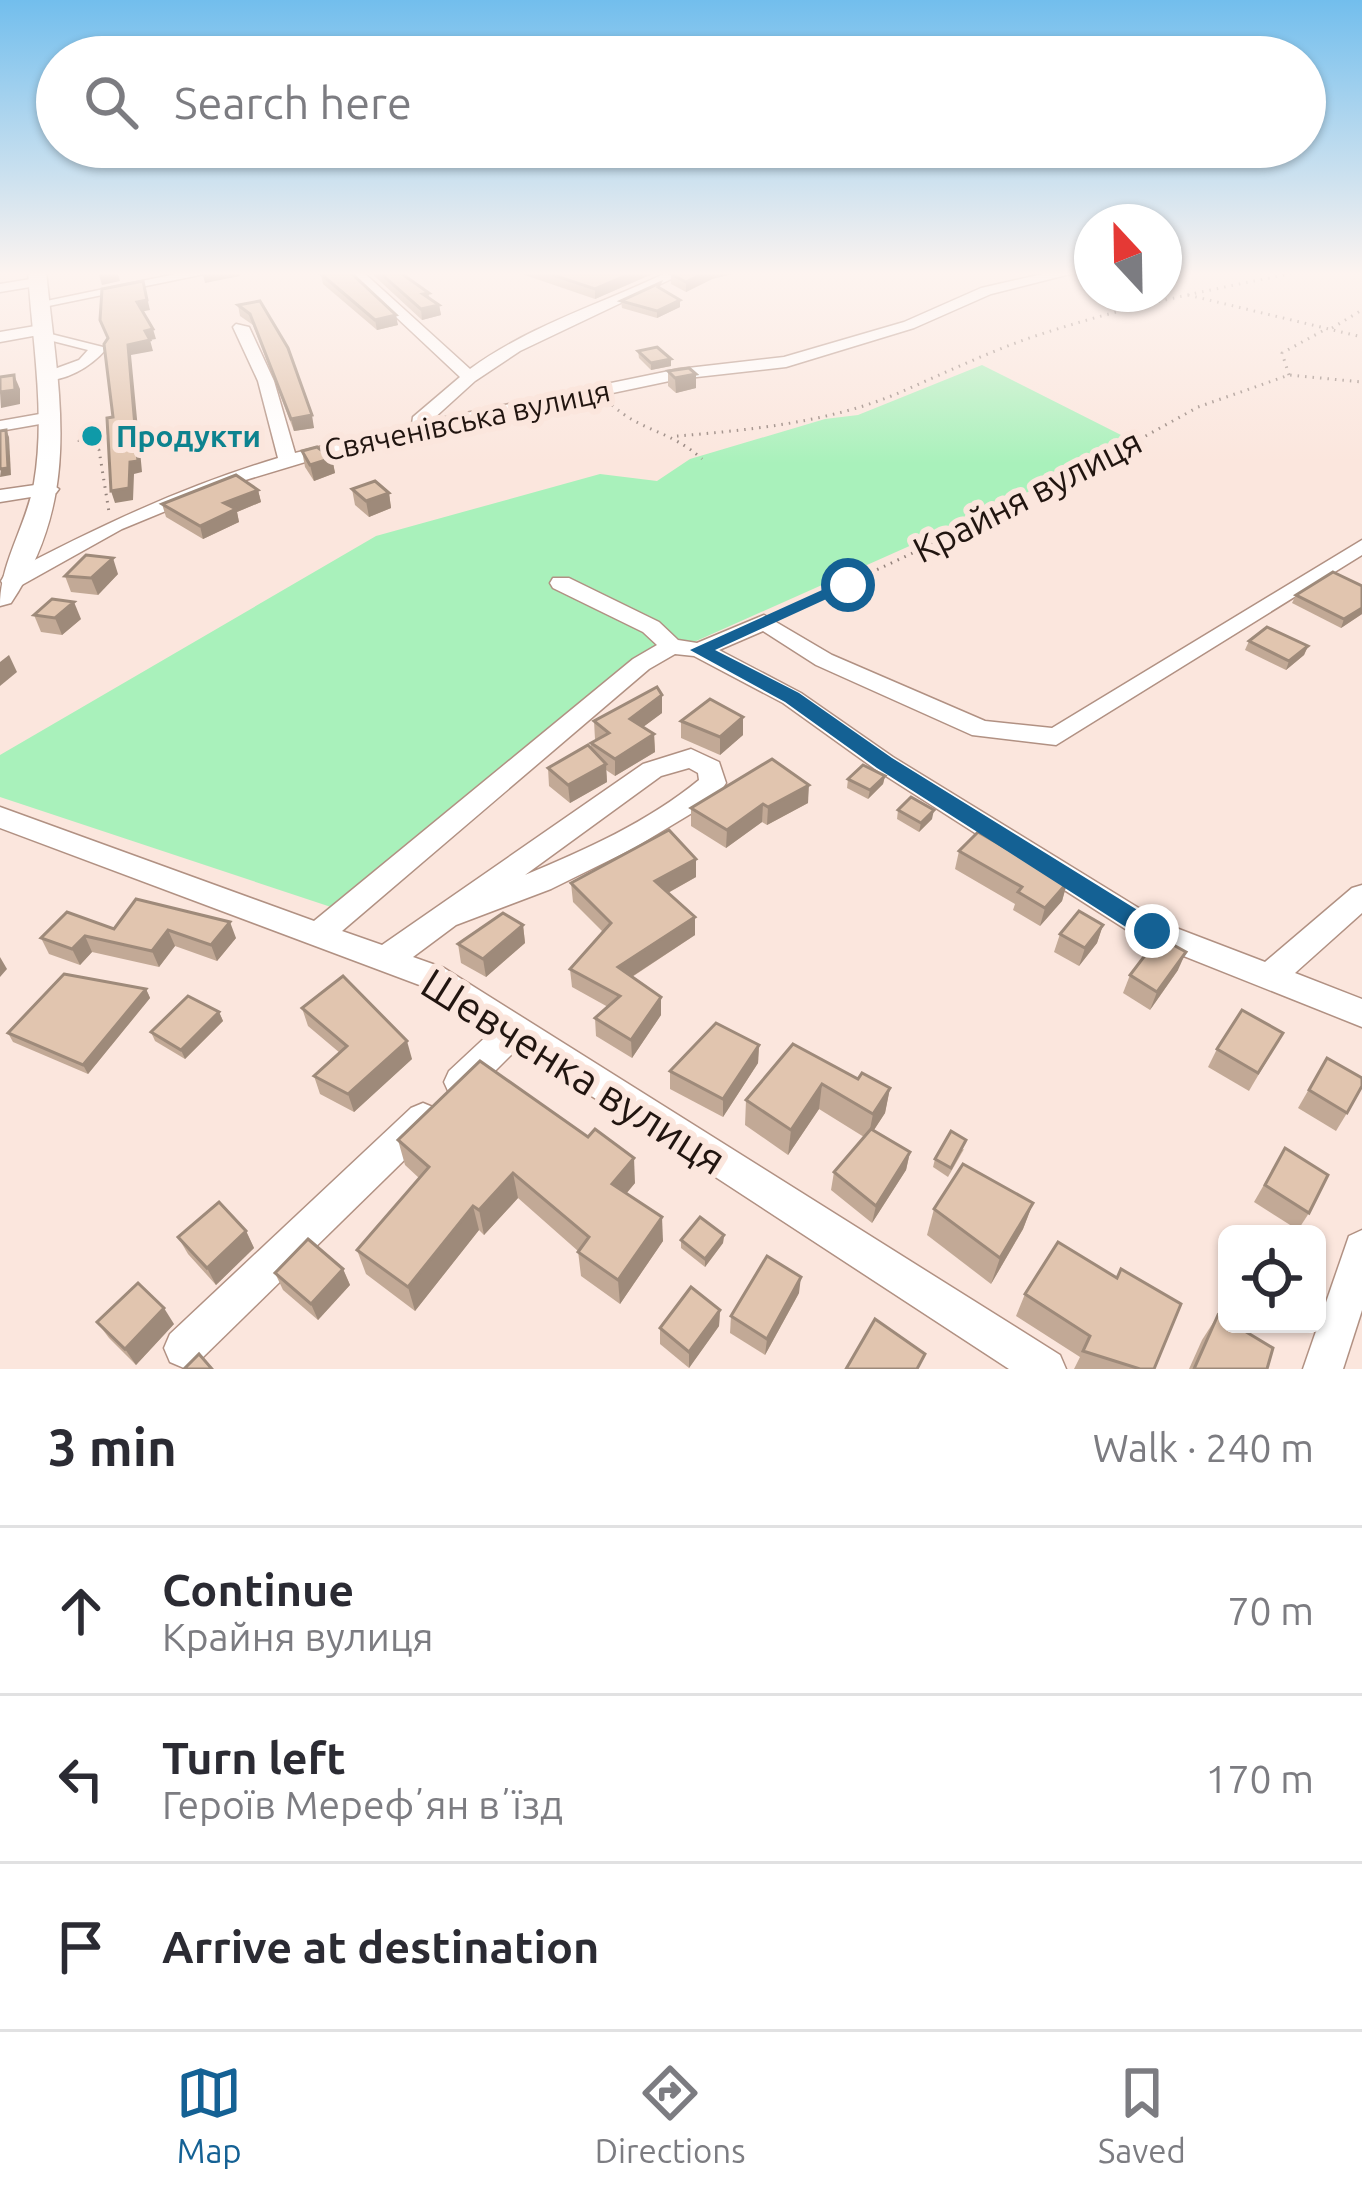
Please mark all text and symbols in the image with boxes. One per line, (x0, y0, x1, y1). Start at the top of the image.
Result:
search box (36, 36, 1326, 168)
icon: search (78, 69, 144, 135)
text: Search here (174, 77, 412, 128)
north arrow (1074, 204, 1182, 312)
street label: Свяченівська вулиця (321, 373, 613, 467)
place label: Продукти (116, 419, 261, 453)
street label: Крайня вулиця (906, 420, 1148, 570)
marker: Продукти (79, 423, 105, 449)
route start (821, 558, 875, 612)
route end (1125, 904, 1179, 958)
street label: Шевченка вулиця (414, 959, 734, 1183)
map controls (1218, 1225, 1326, 1333)
button: locate (1218, 1225, 1326, 1333)
text: 3 min (48, 1418, 177, 1476)
text: Walk · 240 m (1093, 1426, 1314, 1469)
text: Continue (162, 1564, 354, 1615)
icon: ahead (48, 1578, 114, 1644)
text: 70 m (1227, 1589, 1314, 1632)
text: Крайня вулиця (162, 1615, 434, 1658)
text: Turn left (162, 1732, 346, 1783)
icon: left (48, 1746, 114, 1812)
text: 170 m (1205, 1757, 1314, 1800)
text: Героїв Мерефʼян вʼїзд (162, 1783, 563, 1826)
icon: arrive (48, 1914, 114, 1980)
text: Arrive at destination (162, 1921, 599, 1972)
tab: Map (176, 2060, 242, 2169)
tab: Directions (595, 2060, 745, 2169)
tab: Saved (1098, 2060, 1186, 2169)

